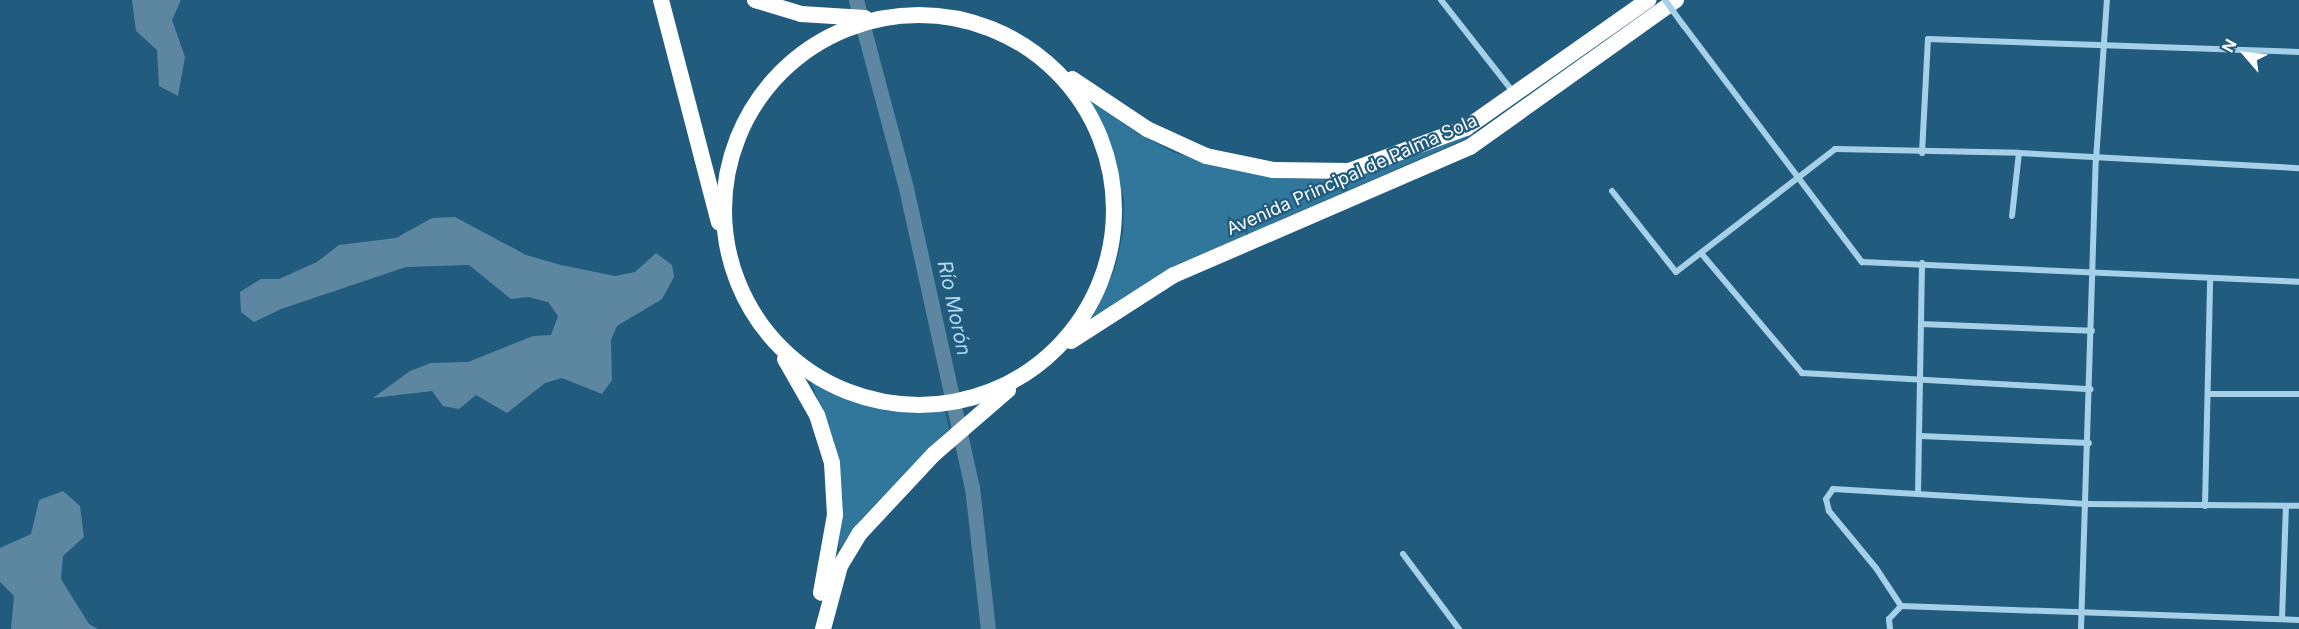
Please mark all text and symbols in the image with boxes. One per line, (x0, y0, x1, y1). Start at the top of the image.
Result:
north arrow (2215, 24, 2275, 84)
text: N (2217, 35, 2241, 56)
street label: Avenida Principal de Palma Sola (1223, 110, 1481, 240)
water label: Río Morón (932, 258, 976, 358)

